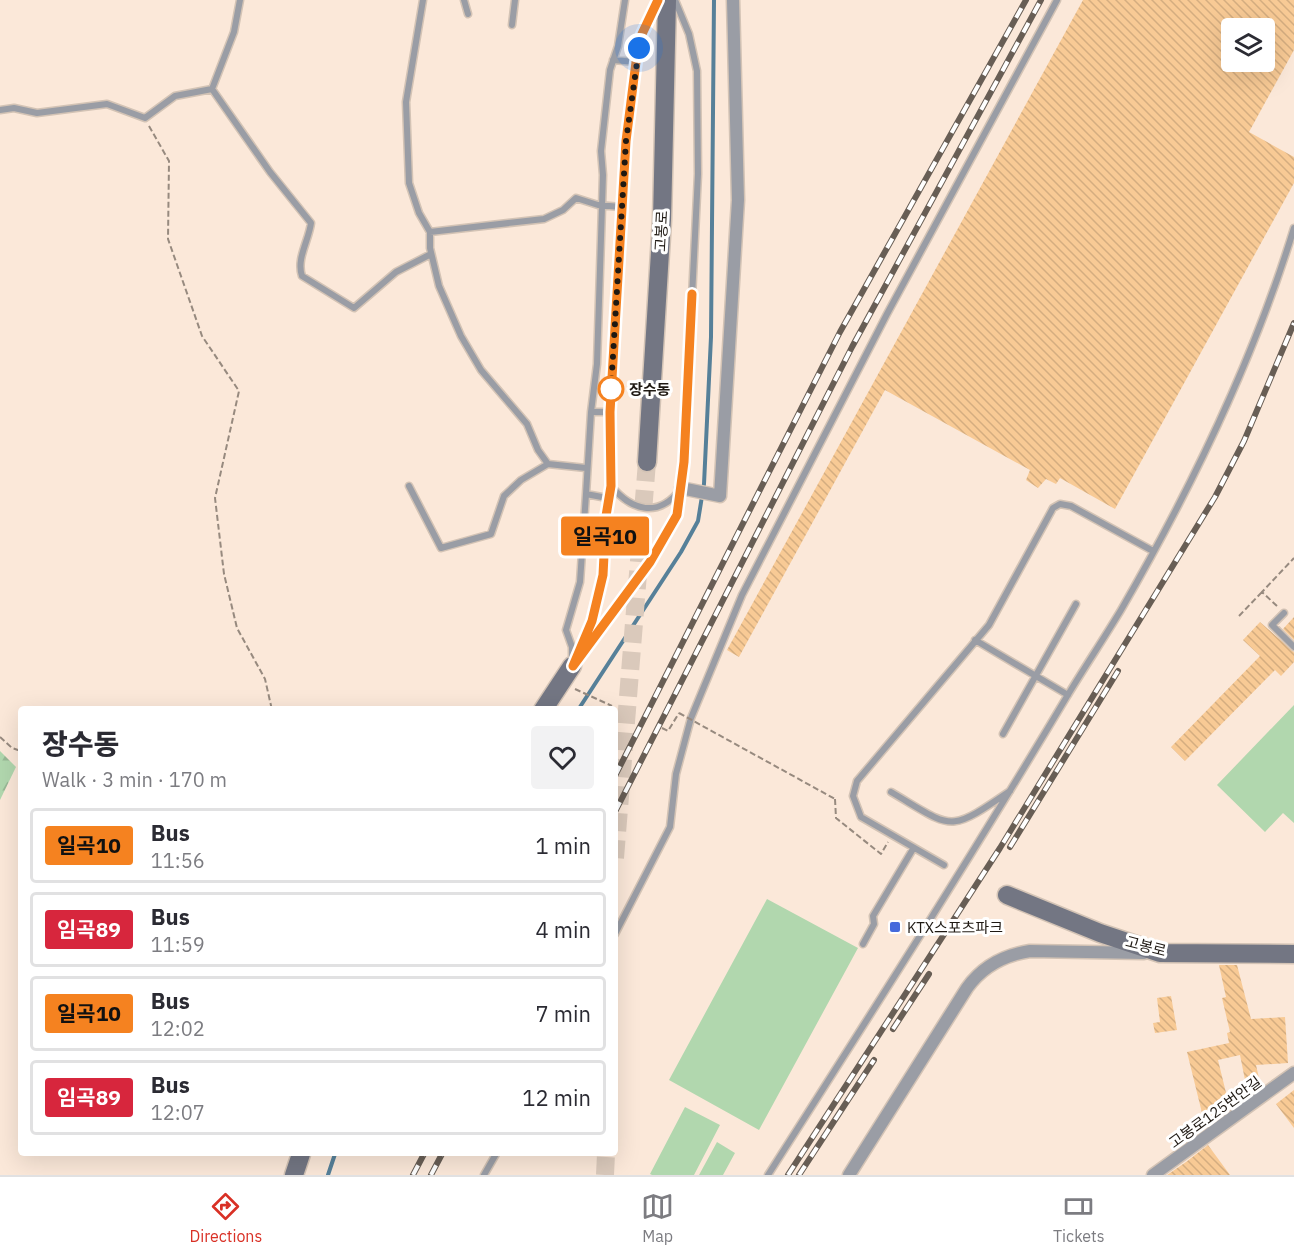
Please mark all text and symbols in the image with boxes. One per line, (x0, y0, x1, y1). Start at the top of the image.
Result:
map controls (1221, 18, 1275, 72)
button: layers (1221, 18, 1275, 72)
your location (624, 33, 654, 63)
street label: 고봉로 (650, 210, 672, 252)
marker: 장수동 (598, 376, 624, 402)
place label: 장수동 (629, 380, 671, 399)
line badge: 일곡10 (563, 516, 647, 556)
text: 일곡10 (573, 522, 637, 550)
text: 장수동 (42, 725, 119, 762)
button: heart (531, 726, 594, 789)
text: Walk · 3 min · 170 m (42, 766, 227, 793)
text: Bus (151, 818, 190, 847)
text: 일곡10 (57, 831, 121, 859)
text: 1 min (535, 831, 591, 860)
text: 11:56 (151, 847, 205, 874)
text: Bus (151, 902, 190, 931)
text: 임곡89 (57, 915, 121, 943)
text: 4 min (535, 915, 591, 944)
place label: KTX스포츠파크 (907, 918, 1003, 937)
marker: KTX스포츠파크 (888, 920, 902, 934)
text: 11:59 (151, 931, 205, 958)
street label: 고봉로 (1124, 932, 1168, 960)
text: Bus (151, 986, 190, 1015)
text: 일곡10 (57, 999, 121, 1027)
text: 7 min (535, 999, 591, 1028)
text: 12:02 (151, 1015, 205, 1042)
text: Bus (151, 1070, 190, 1099)
street label: 고봉로125번안길 (1165, 1072, 1265, 1152)
text: 임곡89 (57, 1083, 121, 1111)
text: 12 min (522, 1083, 591, 1112)
text: 12:07 (151, 1099, 205, 1126)
tab: Directions (189, 1190, 262, 1246)
tab: Map (641, 1190, 674, 1246)
tab: Tickets (1053, 1190, 1105, 1246)

